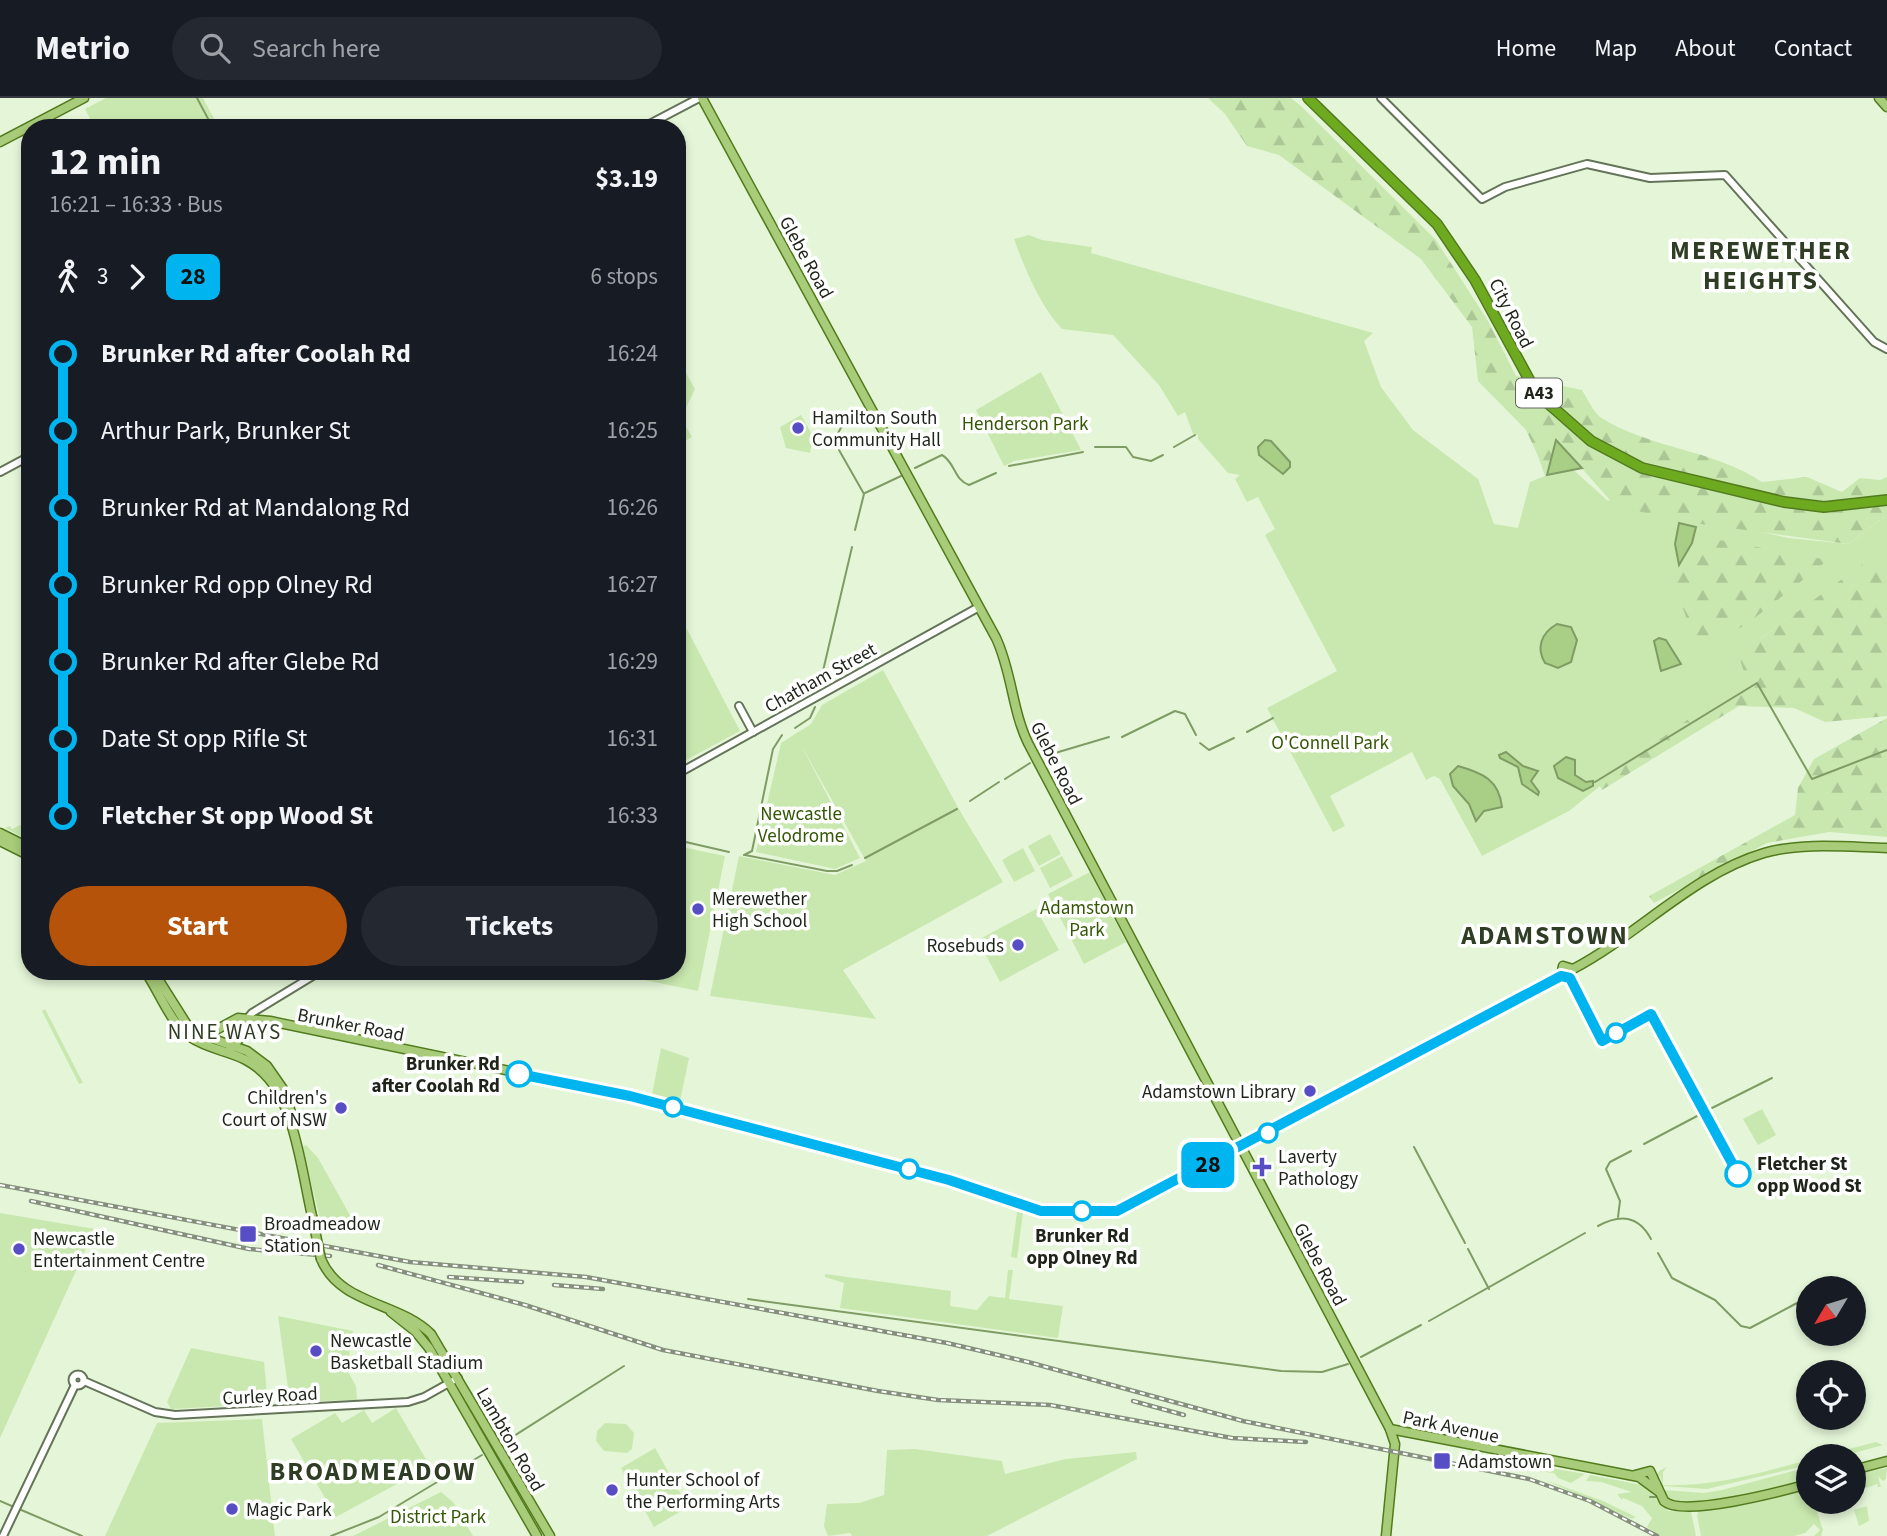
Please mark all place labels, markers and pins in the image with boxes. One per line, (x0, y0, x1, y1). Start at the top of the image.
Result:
place label: Hamilton South Community Hall (812, 405, 941, 454)
marker: Hamilton South Community Hall (790, 420, 806, 436)
place label: Merewether High School (712, 886, 808, 935)
marker: Merewether High School (690, 901, 706, 917)
place label: Rosebuds (926, 933, 1004, 960)
marker: Rosebuds (1010, 937, 1026, 953)
unlabelled marker (1606, 1023, 1626, 1043)
place label: Brunker Rd after Coolah Rd (371, 1051, 500, 1100)
marker: Brunker Rd after Coolah Rd (506, 1061, 532, 1087)
place label: Adamstown Library (1142, 1079, 1296, 1106)
marker: Adamstown Library (1302, 1083, 1318, 1099)
place label: Children's Court of NSW (222, 1085, 327, 1134)
unlabelled marker (663, 1097, 683, 1117)
marker: Children's Court of NSW (333, 1100, 349, 1116)
unlabelled marker (1258, 1123, 1278, 1143)
place label: Laverty Pathology (1278, 1144, 1358, 1193)
place label: Fletcher St opp Wood St (1757, 1151, 1862, 1200)
marker: Laverty Pathology (1252, 1157, 1272, 1177)
unlabelled marker (899, 1159, 919, 1179)
marker: Fletcher St opp Wood St (1725, 1161, 1751, 1187)
marker: Brunker Rd opp Olney Rd (1072, 1201, 1092, 1221)
place label: Broadmeadow Station (264, 1211, 381, 1260)
place label: Brunker Rd opp Olney Rd (1026, 1223, 1138, 1272)
marker: Broadmeadow Station (238, 1224, 258, 1244)
place label: Newcastle Entertainment Centre (33, 1226, 205, 1275)
marker: Newcastle Entertainment Centre (11, 1241, 27, 1257)
place label: Newcastle Basketball Stadium (330, 1328, 483, 1377)
marker: Newcastle Basketball Stadium (308, 1343, 324, 1359)
place label: Adamstown (1458, 1449, 1552, 1476)
marker: Adamstown (1432, 1451, 1452, 1471)
place label: Hunter School of the Performing Arts (626, 1467, 780, 1516)
marker: Hunter School of the Performing Arts (604, 1482, 620, 1498)
place label: Magic Park (246, 1497, 332, 1524)
marker: Magic Park (224, 1501, 240, 1517)

